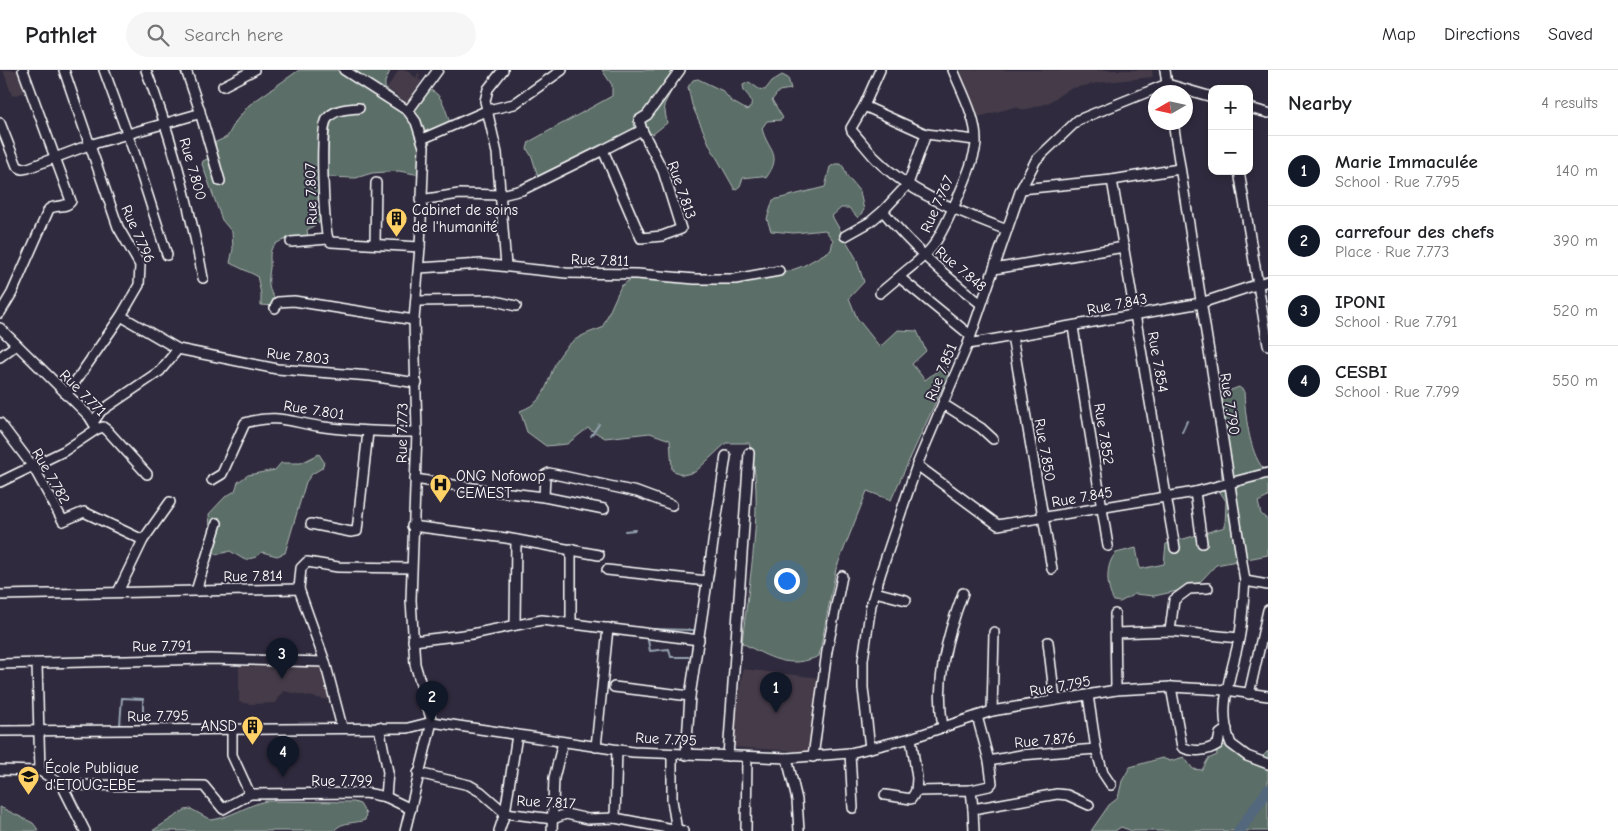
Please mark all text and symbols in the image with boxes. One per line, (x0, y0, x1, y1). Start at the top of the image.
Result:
search box (126, 12, 476, 57)
text: Pathlet (25, 21, 96, 49)
icon: search (144, 21, 172, 49)
text: Search here (184, 24, 283, 46)
text: Map (1382, 24, 1416, 45)
text: Directions (1444, 24, 1520, 45)
text: Saved (1548, 24, 1593, 45)
north arrow (1148, 85, 1193, 130)
map controls (1208, 85, 1253, 175)
button: + (1208, 85, 1253, 130)
text: Nearby (1288, 91, 1352, 115)
text: 4 results (1541, 94, 1598, 112)
button: − (1208, 130, 1253, 175)
street label: Rue 7.800 (175, 136, 211, 202)
text: Marie Immaculée (1335, 151, 1478, 173)
street label: Rue 7.813 (664, 159, 700, 221)
street label: Rue 7.807 (301, 162, 321, 226)
text: 1 (1301, 162, 1307, 180)
text: 140 m (1556, 162, 1598, 180)
street label: Rue 7.767 (916, 173, 958, 235)
text: School · Rue 7.795 (1335, 173, 1460, 191)
place label: Cabinet de soins de l'humanité (412, 201, 518, 236)
street label: Rue 7.796 (117, 202, 159, 266)
building icon: Cabinet de soins de l'humanité (384, 207, 408, 238)
text: carrefour des chefs (1335, 221, 1494, 243)
text: 2 (1300, 232, 1308, 250)
text: 390 m (1553, 232, 1598, 250)
street label: Rue 7.848 (932, 242, 990, 296)
text: Place · Rue 7.773 (1335, 243, 1449, 261)
street label: Rue 7.811 (571, 250, 629, 270)
street label: Rue 7.843 (1085, 289, 1149, 319)
text: IPONI (1335, 291, 1385, 313)
text: 3 (1300, 302, 1308, 320)
text: 520 m (1553, 302, 1598, 320)
text: School · Rue 7.791 (1335, 313, 1458, 331)
street label: Rue 7.854 (1144, 330, 1172, 394)
street label: Rue 7.851 (921, 341, 961, 403)
street label: Rue 7.803 (266, 344, 330, 368)
text: CESBI (1335, 361, 1387, 383)
street label: Rue 7.771 (56, 366, 110, 420)
street label: Rue 7.790 (1216, 372, 1244, 436)
text: 4 (1300, 372, 1308, 390)
text: 550 m (1552, 372, 1598, 390)
text: School · Rue 7.799 (1335, 383, 1460, 401)
street label: Rue 7.801 (282, 396, 346, 424)
street label: Rue 7.852 (1090, 402, 1118, 466)
street label: Rue 7.773 (392, 403, 412, 463)
street label: Rue 7.850 (1031, 417, 1059, 483)
street label: Rue 7.782 (28, 445, 74, 507)
place label: ONG Nofowop CEMEST (456, 467, 545, 502)
hospital icon: ONG Nofowop CEMEST (428, 473, 452, 504)
street label: Rue 7.845 (1050, 483, 1114, 511)
street label: Rue 7.814 (223, 566, 283, 586)
your location (774, 568, 800, 594)
street label: Rue 7.791 (132, 636, 192, 656)
pin: 3 (266, 638, 298, 679)
pin: 1 (760, 672, 792, 713)
street label: Rue 7.795 (1028, 672, 1092, 700)
pin: 2 (416, 681, 448, 722)
street label: Rue 7.795 (127, 706, 189, 726)
building icon: ANSD (241, 714, 265, 745)
place label: ANSD (201, 717, 237, 735)
street label: Rue 7.795 (635, 728, 697, 750)
street label: Rue 7.876 (1014, 728, 1076, 752)
pin: 4 (267, 736, 299, 777)
place label: École Publique d'ETOUG-EBE (45, 758, 139, 794)
school or university icon: École Publique d'ETOUG-EBE (17, 765, 41, 796)
street label: Rue 7.799 (311, 772, 373, 790)
street label: Rue 7.817 (516, 791, 576, 813)

